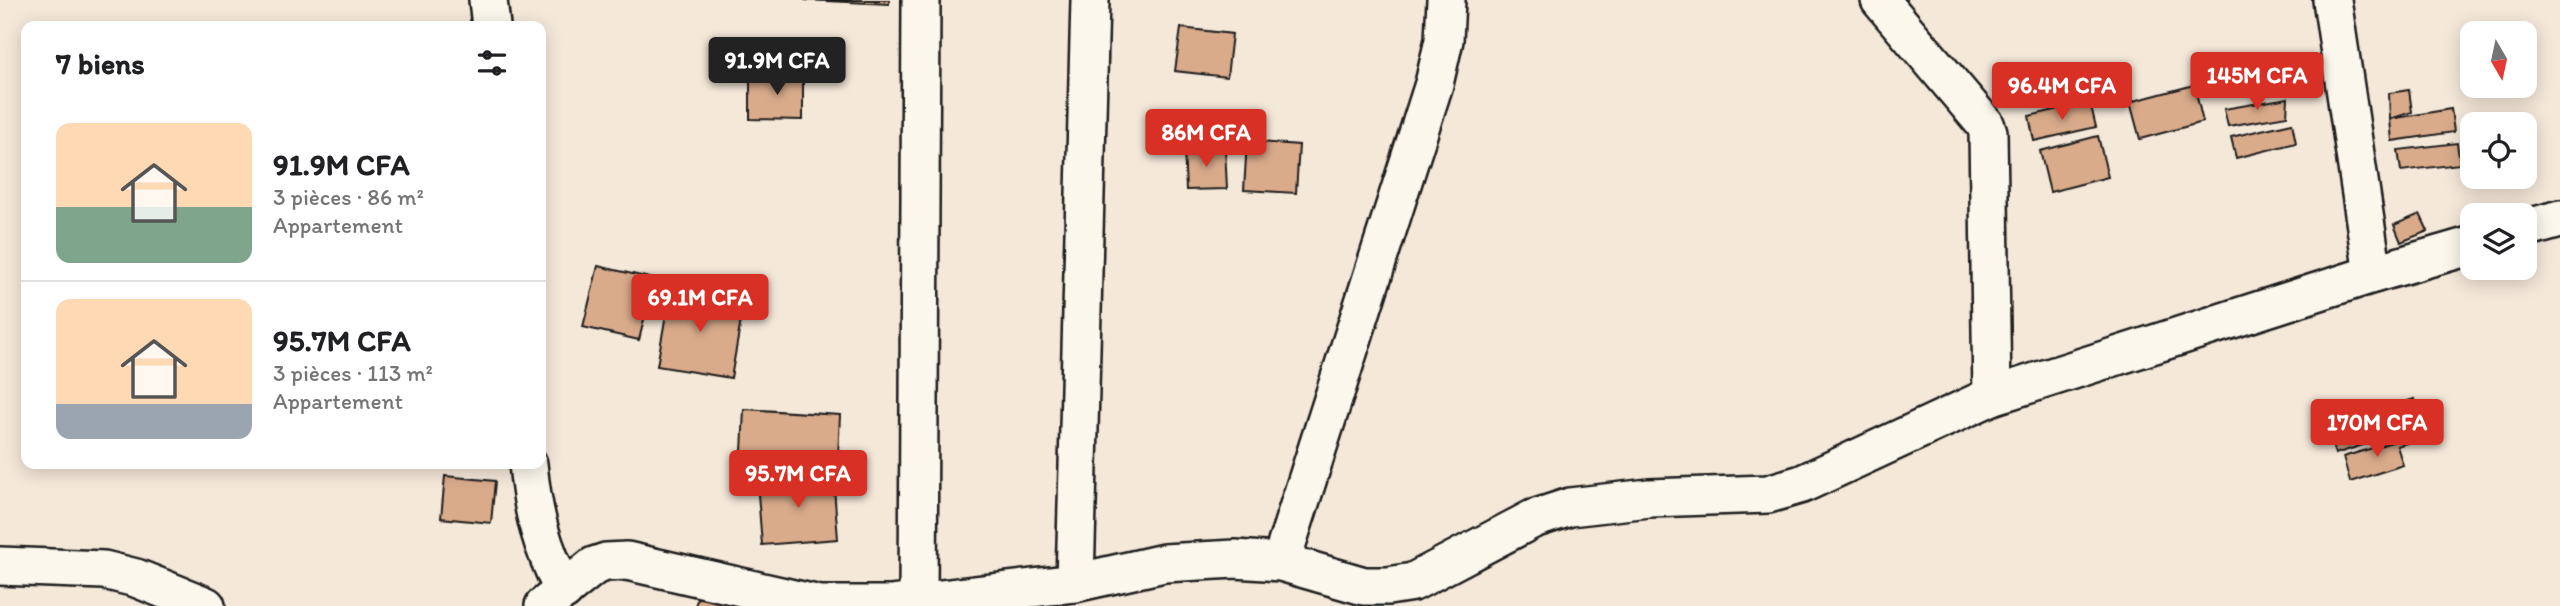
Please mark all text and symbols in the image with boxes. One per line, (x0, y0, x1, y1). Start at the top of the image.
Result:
north arrow (2460, 21, 2538, 98)
map controls (2460, 21, 2537, 280)
pin: 91.9M CFA (697, 38, 857, 97)
icon: filters (473, 44, 511, 82)
text: 7 biens (56, 45, 145, 82)
text: 91.9M CFA (725, 46, 829, 74)
pin: 145M CFA (2185, 52, 2329, 112)
text: 145M CFA (2206, 61, 2308, 89)
pin: 96.4M CFA (1982, 62, 2142, 122)
text: 96.4M CFA (2008, 71, 2116, 99)
pin: 86M CFA (1141, 110, 1271, 169)
button: locate (2460, 112, 2537, 189)
text: 86M CFA (1161, 118, 1251, 146)
text: 91.9M CFA (273, 146, 410, 183)
icon: home (112, 151, 196, 235)
text: 3 pièces · 86 m² (273, 183, 424, 211)
button: layers (2460, 203, 2537, 280)
text: Appartement (273, 211, 403, 239)
pin: 69.1M CFA (620, 274, 780, 334)
text: 69.1M CFA (648, 283, 752, 311)
text: 95.7M CFA (273, 322, 411, 359)
icon: home (112, 327, 196, 411)
text: 3 pièces · 113 m² (273, 359, 433, 387)
text: Appartement (273, 387, 403, 415)
pin: 170M CFA (2305, 400, 2449, 459)
text: 170M CFA (2327, 408, 2427, 436)
pin: 95.7M CFA (718, 450, 878, 510)
text: 95.7M CFA (745, 459, 851, 487)

